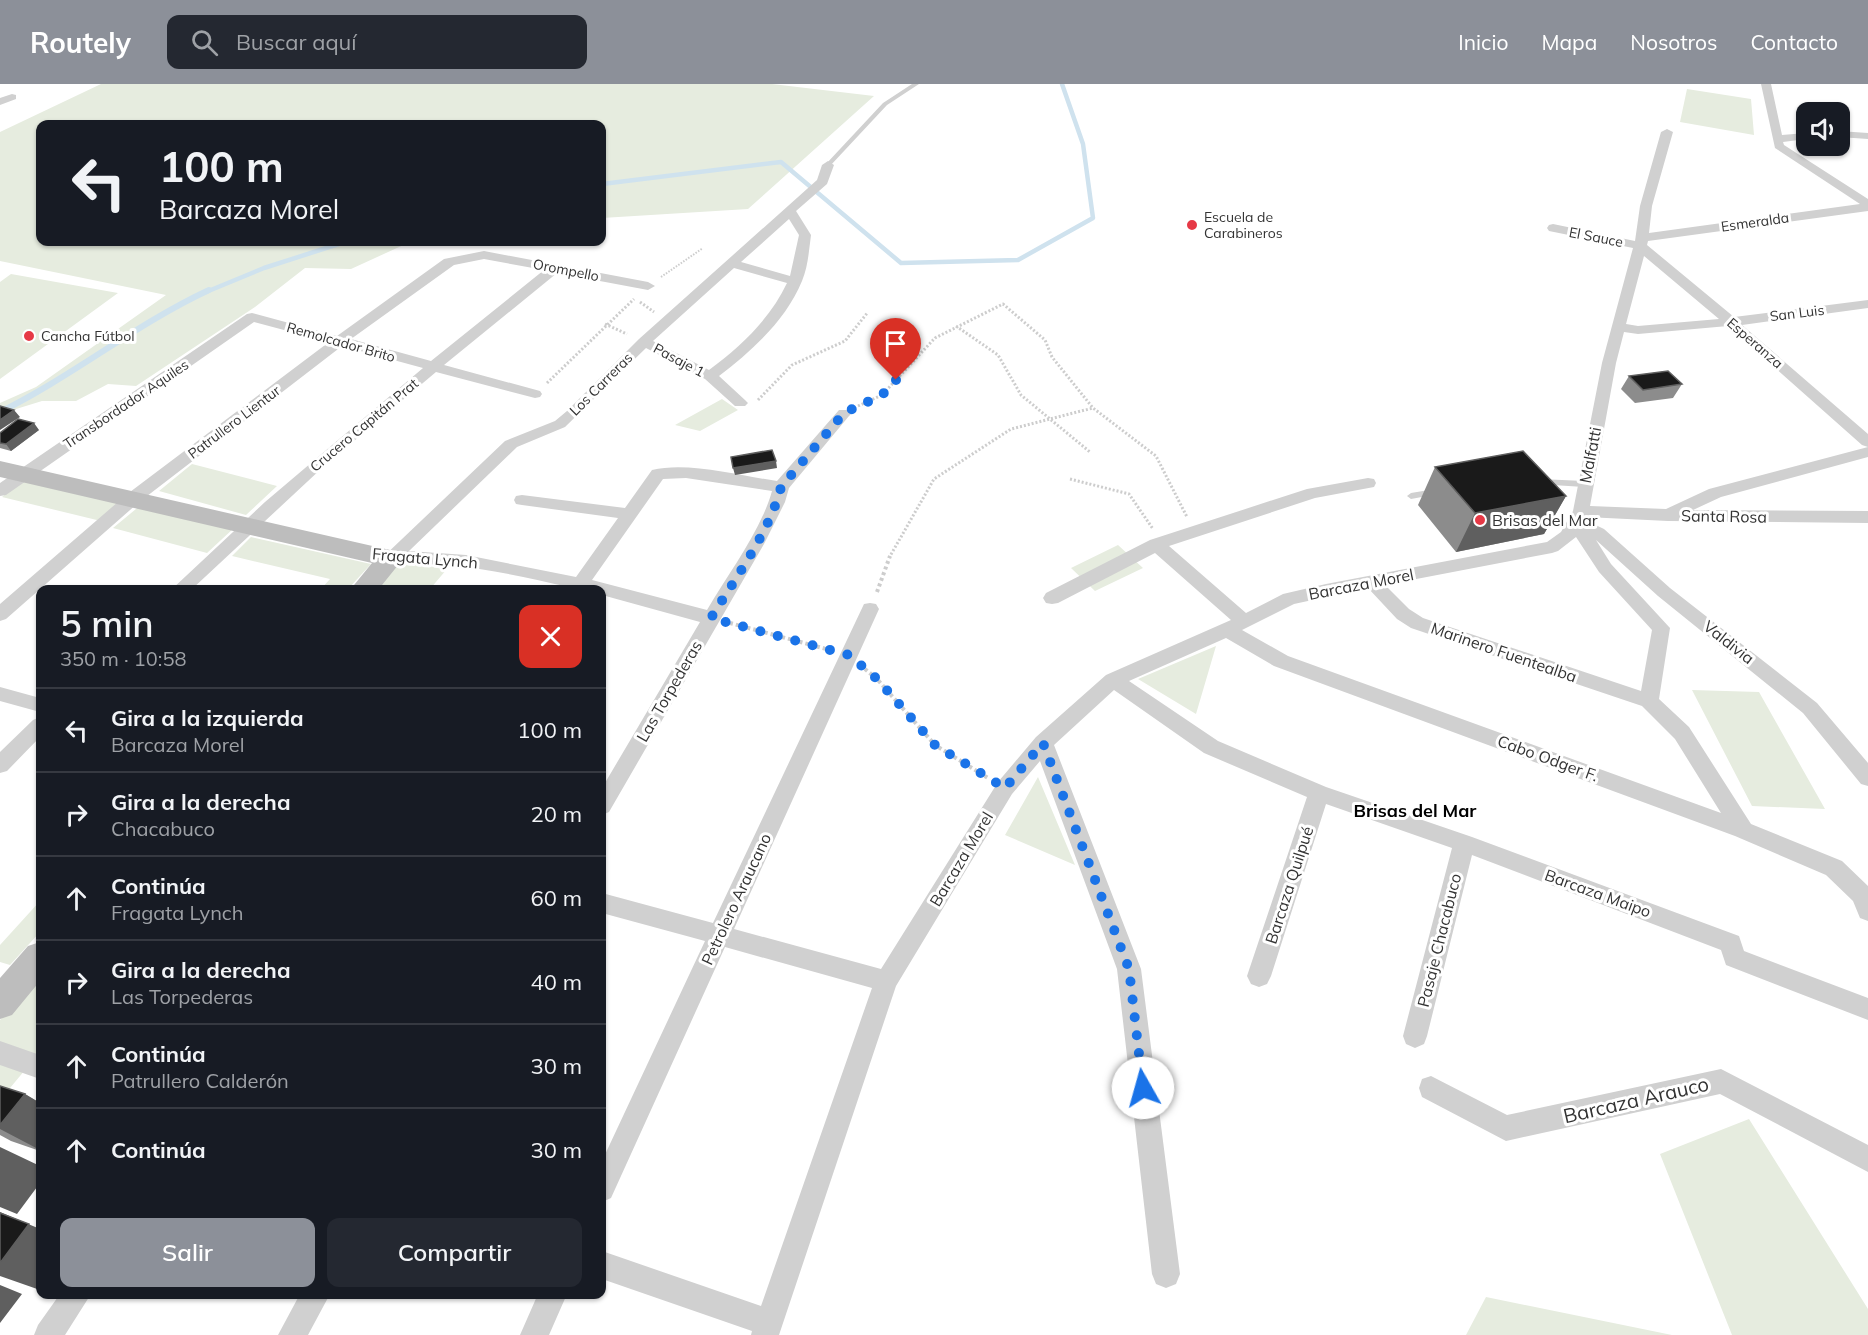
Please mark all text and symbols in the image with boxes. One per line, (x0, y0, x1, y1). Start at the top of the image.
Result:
search box (167, 15, 587, 69)
text: Routely (30, 25, 131, 60)
icon: search (188, 26, 221, 59)
text: Buscar aquí (236, 28, 357, 56)
text: Inicio (1458, 29, 1508, 55)
text: Mapa (1541, 29, 1597, 55)
text: Nosotros (1630, 29, 1717, 55)
text: Contacto (1750, 29, 1838, 55)
map controls (1796, 102, 1850, 156)
button: sound (1796, 102, 1850, 156)
text: 100 m (159, 140, 284, 193)
icon: left (60, 144, 138, 222)
text: Barcaza Morel (159, 192, 339, 226)
place label: Escuela de Carabineros (1204, 208, 1283, 242)
street label: Esmeralda (1720, 208, 1790, 236)
marker: Escuela de Carabineros (1185, 218, 1199, 232)
street label: El Sauce (1567, 223, 1625, 251)
street label: Orompello (532, 255, 600, 285)
street label: San Luis (1769, 301, 1825, 325)
street label: Esperanza (1723, 314, 1787, 372)
street label: Remolcador Brito (285, 318, 397, 366)
pin (870, 318, 921, 380)
place label: Cancha Fútbol (41, 327, 135, 345)
icon: arrive (879, 327, 912, 360)
marker: Cancha Fútbol (22, 329, 36, 343)
street label: Pasaje 1 (650, 339, 708, 381)
street label: Los Carreras (566, 349, 636, 419)
street label: Transbordador Aquiles (60, 355, 192, 453)
street label: Crucero Capitán Prat (306, 374, 422, 476)
street label: Patrullero Lientur (184, 381, 284, 463)
street label: Malfatti (1575, 425, 1605, 485)
street label: Santa Rosa (1681, 505, 1767, 527)
place label: Brisas del Mar (1492, 510, 1598, 530)
marker: Brisas del Mar (1473, 513, 1487, 527)
street label: Fragata Lynch (371, 543, 479, 573)
street label: Barcaza Morel (1307, 564, 1415, 604)
text: 5 min (60, 601, 154, 646)
button: close (519, 605, 582, 668)
street label: Valdivia (1700, 616, 1758, 668)
street label: Marinero Fuentealba (1428, 618, 1580, 686)
street label: Las Torpederas (632, 637, 706, 745)
text: 350 m · 10:58 (60, 646, 186, 671)
text: Gira a la izquierda (111, 704, 304, 732)
icon: left (60, 714, 93, 747)
text: 100 m (517, 716, 582, 744)
street label: Cabo Odger F. (1495, 731, 1601, 785)
text: Barcaza Morel (111, 732, 244, 757)
text: Gira a la derecha (111, 788, 291, 816)
icon: right (60, 798, 93, 831)
district label: Brisas del Mar (1354, 799, 1477, 822)
text: 20 m (531, 800, 582, 828)
street label: Barcaza Morel (925, 808, 997, 910)
text: Chacabuco (111, 816, 215, 841)
street label: Barcaza Quilpué (1261, 824, 1317, 946)
street label: Petrolero Araucano (697, 830, 775, 968)
street label: Barcaza Maipo (1542, 865, 1654, 921)
street label: Pasaje Chacabuco (1413, 871, 1465, 1009)
text: Continúa (111, 872, 206, 900)
icon: ahead (60, 882, 93, 915)
text: 60 m (531, 884, 582, 912)
text: Fragata Lynch (111, 900, 244, 925)
text: Gira a la derecha (111, 956, 291, 984)
icon: right (60, 966, 93, 999)
text: 40 m (531, 968, 582, 996)
text: Las Torpederas (111, 984, 253, 1009)
text: Continúa (111, 1040, 206, 1068)
icon: ahead (60, 1050, 93, 1083)
text: 30 m (531, 1052, 582, 1080)
position arrow (1111, 1056, 1175, 1120)
text: Patrullero Calderón (111, 1068, 289, 1093)
street label: Barcaza Arauco (1561, 1071, 1711, 1128)
icon: ahead (60, 1134, 93, 1167)
text: Continúa (111, 1136, 206, 1164)
text: 30 m (531, 1136, 582, 1164)
button: Salir (60, 1218, 315, 1287)
button: Compartir (327, 1218, 582, 1287)

